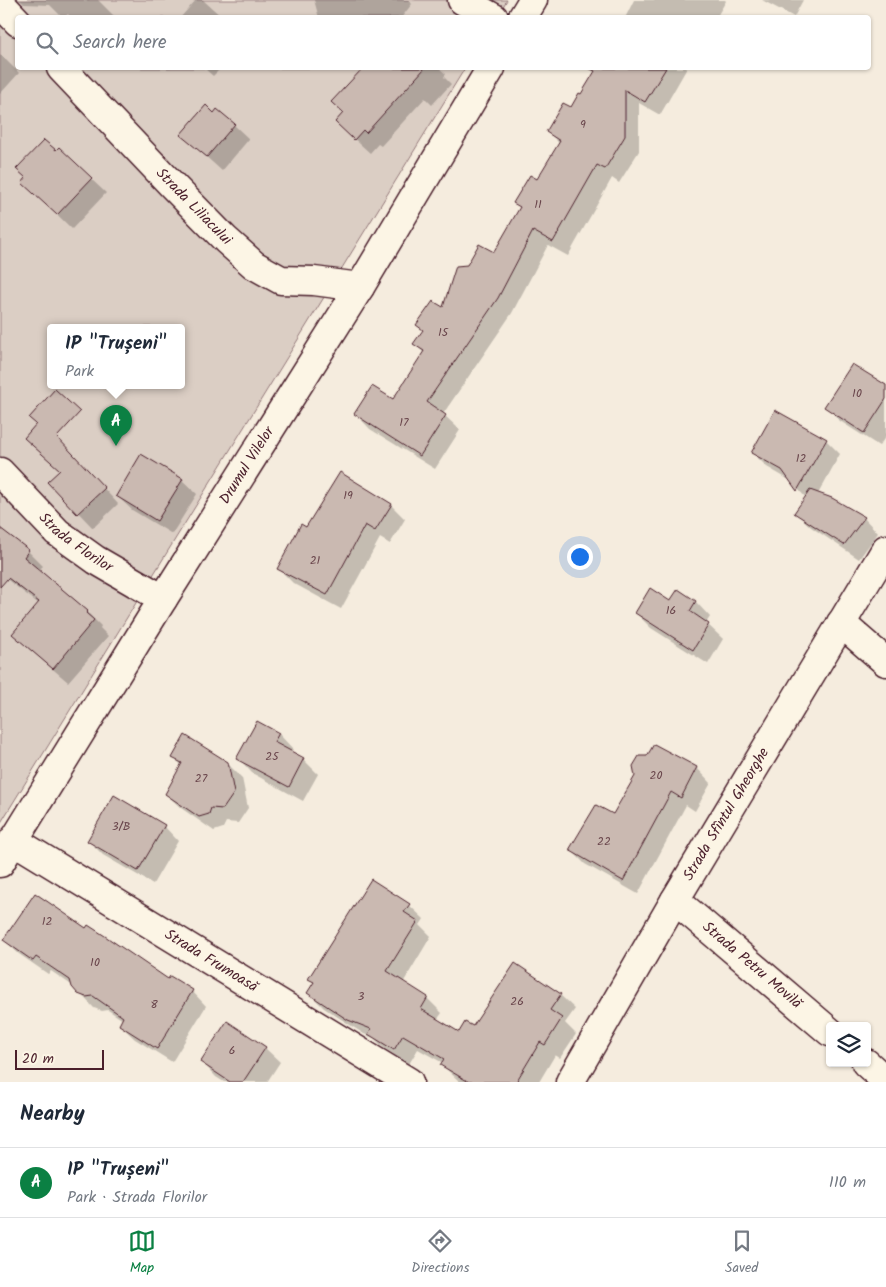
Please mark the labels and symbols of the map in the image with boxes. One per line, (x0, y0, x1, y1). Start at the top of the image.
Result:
house number: 9 (580, 115, 586, 134)
street label: Strada Liliacului (150, 162, 238, 253)
house number: 11 (534, 195, 542, 214)
house number: 15 (438, 323, 450, 342)
house number: 10 (852, 384, 862, 403)
pin: A (100, 405, 132, 446)
house number: 17 (399, 413, 409, 432)
street label: Drumul Vilelor (214, 421, 281, 509)
house number: 12 (796, 449, 806, 468)
house number: 19 (343, 486, 353, 505)
street label: Strada Florilor (32, 507, 118, 580)
your location (567, 544, 593, 570)
house number: 21 (310, 551, 321, 570)
house number: 16 (666, 601, 676, 620)
street label: Strada Sfîntul Gheorghe (677, 743, 776, 886)
house number: 25 (265, 747, 280, 766)
house number: 20 (650, 766, 662, 785)
house number: 27 (195, 769, 208, 788)
house number: 3/B (112, 817, 130, 836)
house number: 22 (597, 832, 611, 851)
house number: 12 (42, 912, 52, 931)
street label: Strada Petru Movilă (697, 916, 809, 1016)
street label: Strada Frumoasă (160, 923, 264, 1000)
house number: 10 (90, 953, 100, 972)
house number: 3 (358, 987, 365, 1006)
house number: 26 (510, 992, 524, 1011)
house number: 8 (150, 995, 158, 1014)
house number: 6 (229, 1041, 235, 1060)
scale bar (15, 1047, 104, 1070)

